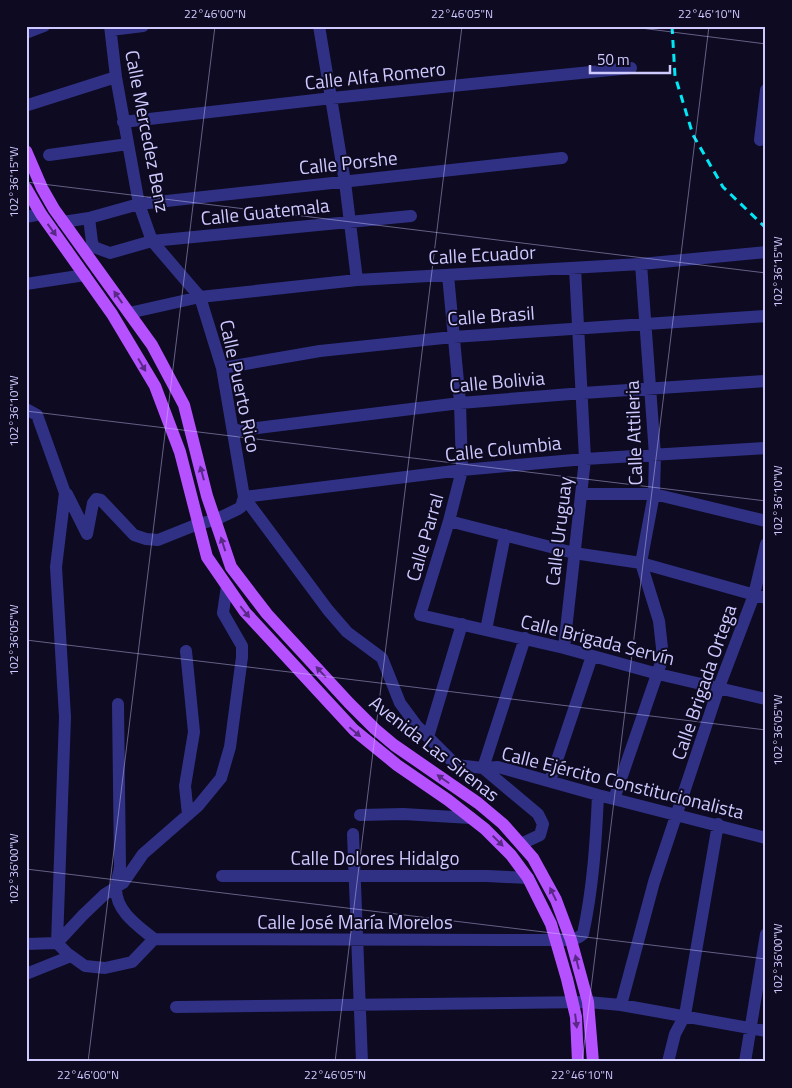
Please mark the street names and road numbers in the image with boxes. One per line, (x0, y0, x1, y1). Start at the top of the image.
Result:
street label: Calle Mercedez Benz (118, 47, 178, 215)
street label: Calle Alfa Romero (303, 53, 447, 97)
street label: Calle Porshe (297, 142, 399, 182)
street label: Calle Guatemala (199, 190, 331, 232)
street label: Calle Ecuador (428, 237, 537, 271)
street label: Calle Brasil (446, 297, 536, 333)
street label: Calle Puerto Rico (213, 317, 269, 455)
street label: Calle Bolivia (448, 362, 546, 400)
street label: Calle Attileria (617, 379, 649, 486)
street label: Calle Columbia (443, 427, 563, 469)
street label: Calle Uruguay (537, 475, 579, 587)
street label: Calle Parral (398, 490, 450, 584)
street label: Calle Brigada Ortega (663, 600, 743, 764)
street label: Calle Brigada Servín (518, 606, 678, 672)
street label: Avenida Las Sirenas (364, 688, 506, 808)
street label: Calle Ejército Constitucionalista (499, 738, 748, 826)
street label: Calle Dolores Hidalgo (291, 843, 459, 872)
street label: Calle José María Morelos (257, 907, 453, 936)

